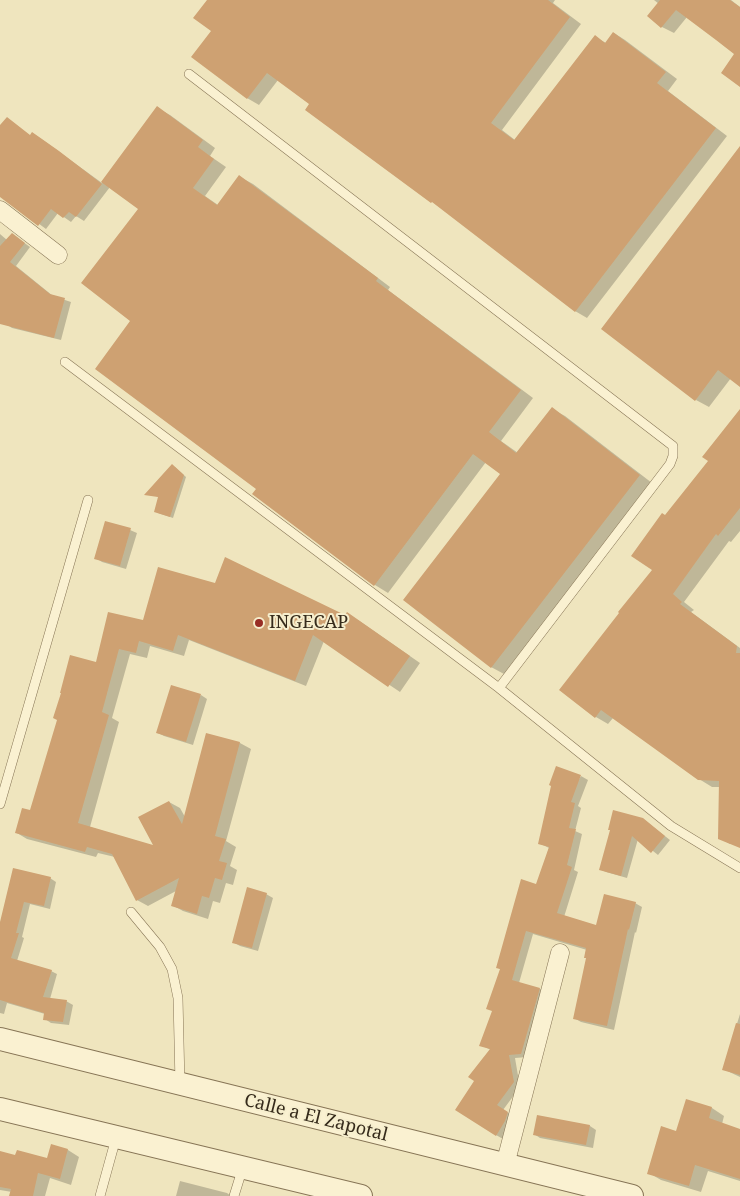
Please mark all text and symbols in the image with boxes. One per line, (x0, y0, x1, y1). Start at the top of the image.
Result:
place label: INGECAP (269, 612, 348, 634)
marker: INGECAP (253, 617, 265, 629)
street label: Calle a El Zapotal (242, 1090, 390, 1146)

